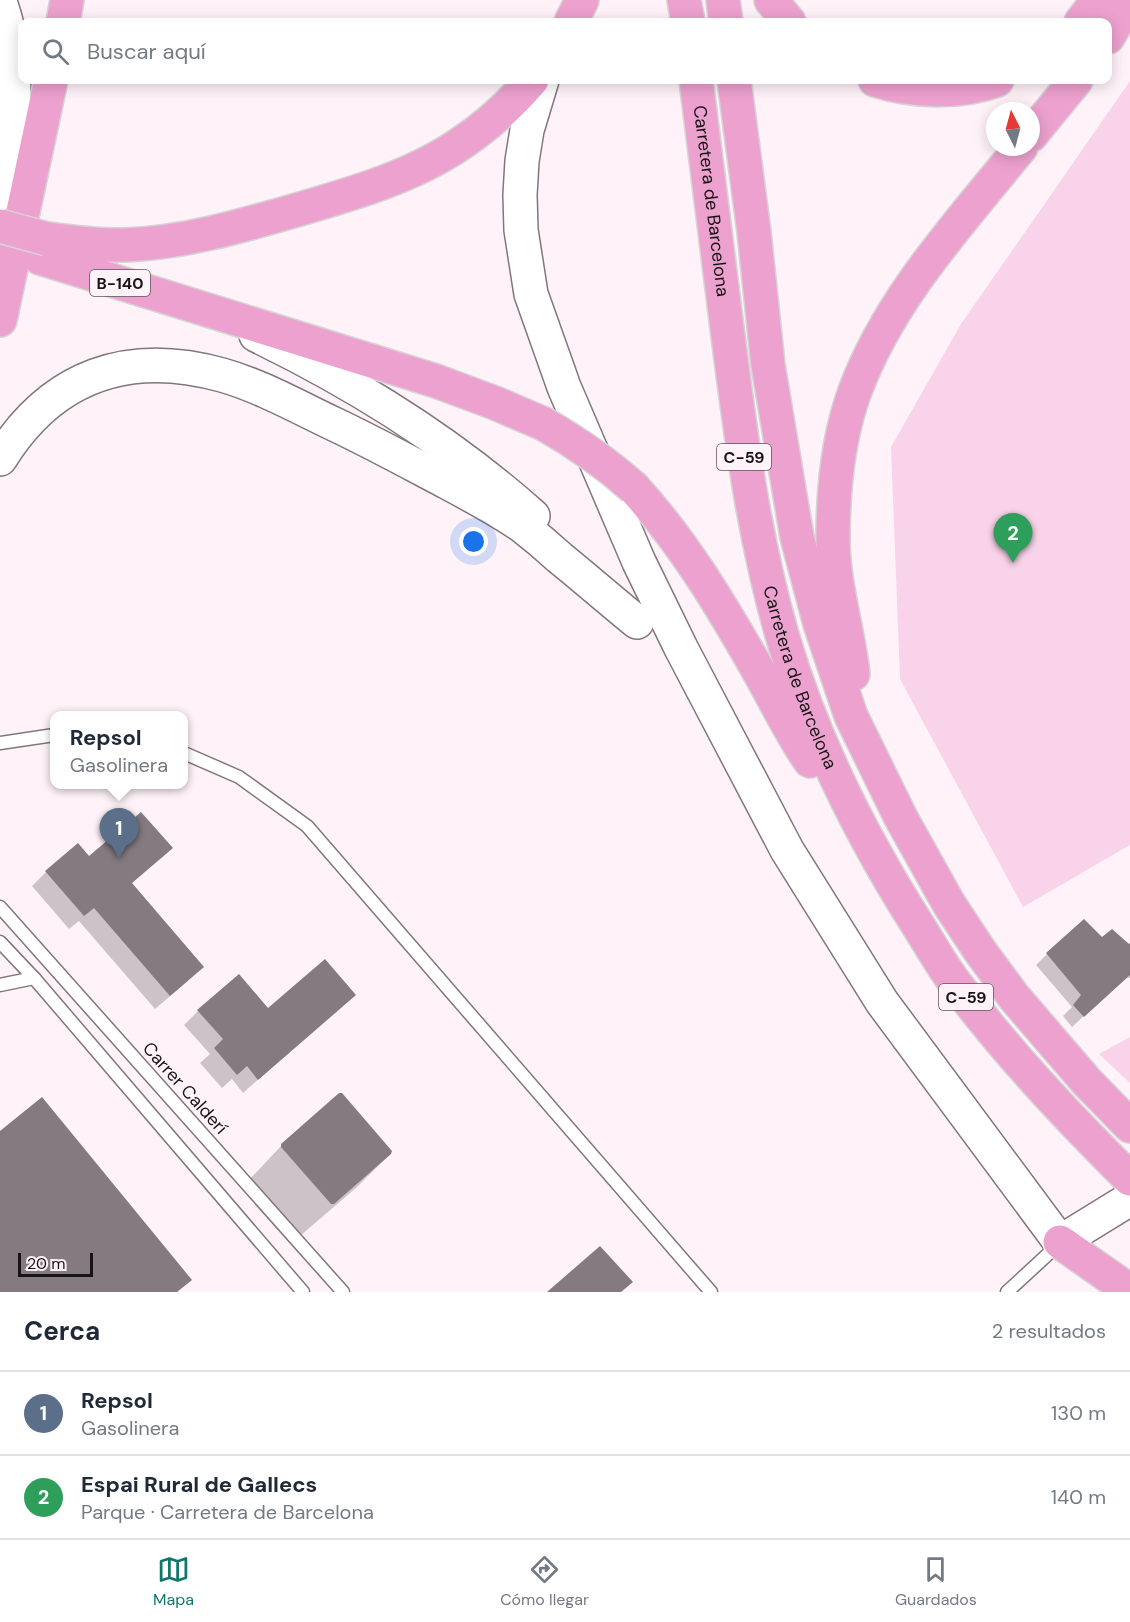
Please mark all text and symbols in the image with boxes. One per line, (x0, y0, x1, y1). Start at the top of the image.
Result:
search box (18, 18, 1112, 84)
icon: search (39, 35, 72, 68)
text: Buscar aquí (87, 37, 206, 66)
north arrow (986, 102, 1040, 156)
street label: Carretera de Barcelona (687, 104, 735, 298)
road number: B-140 (90, 270, 150, 296)
road number: C-59 (717, 444, 771, 470)
pin: 2 (994, 514, 1032, 563)
your location (459, 527, 488, 556)
street label: Carretera de Barcelona (758, 583, 843, 773)
popup (50, 711, 188, 789)
text: Repsol (70, 723, 142, 752)
text: Gasolinera (70, 752, 168, 778)
pin: 1 (100, 808, 138, 858)
road number: C-59 (939, 984, 993, 1010)
street label: Carrer Calderí (137, 1037, 233, 1139)
scale bar (18, 1250, 93, 1278)
text: 20 m (27, 1253, 66, 1274)
text: Cerca (24, 1314, 100, 1348)
text: 2 resultados (992, 1318, 1106, 1344)
text: Repsol (81, 1386, 153, 1415)
text: 1 (40, 1400, 47, 1426)
text: 130 m (1051, 1400, 1106, 1426)
text: Gasolinera (81, 1415, 179, 1441)
text: Espai Rural de Gallecs (81, 1470, 317, 1499)
text: 2 (38, 1484, 49, 1510)
text: 140 m (1051, 1484, 1106, 1510)
text: Parque · Carretera de Barcelona (81, 1499, 374, 1525)
tab: Mapa (153, 1553, 194, 1610)
tab: Cómo llegar (500, 1553, 589, 1610)
tab: Guardados (895, 1553, 977, 1610)

